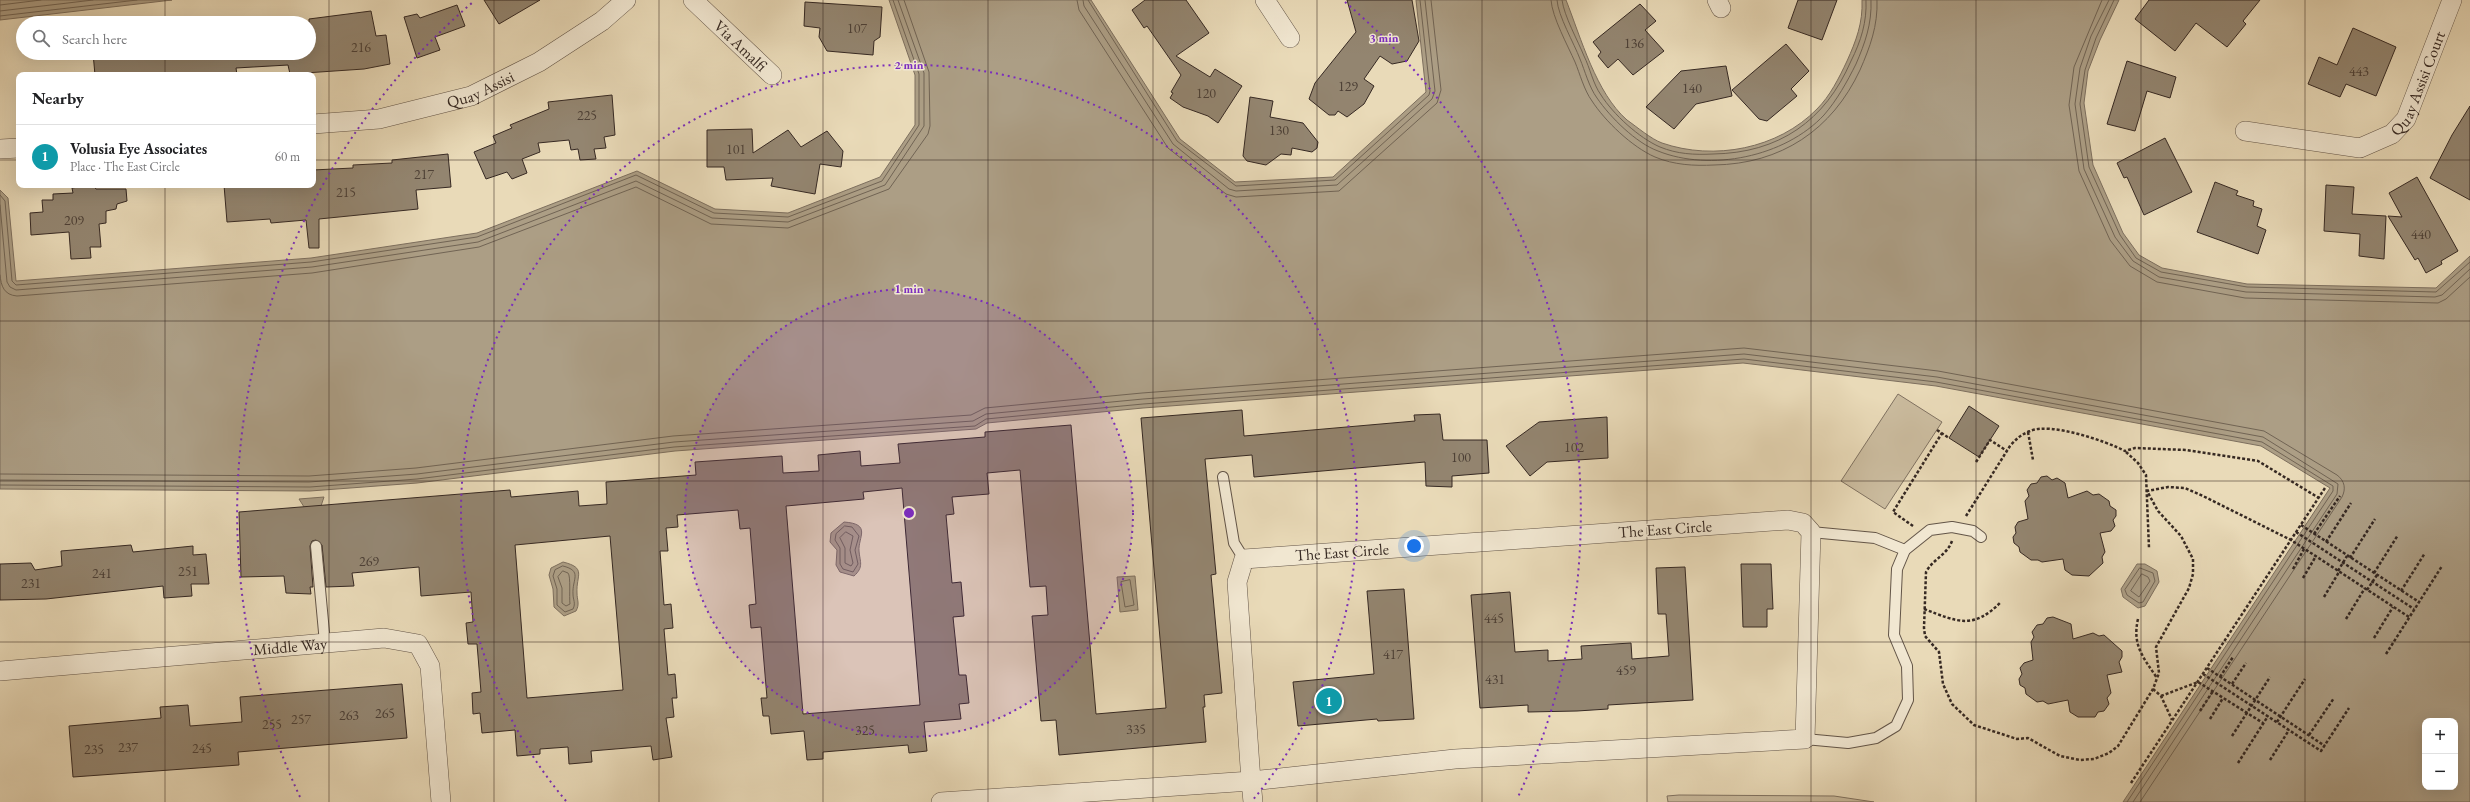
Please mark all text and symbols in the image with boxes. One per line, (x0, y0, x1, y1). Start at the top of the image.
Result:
street label: Via Amalfi (710, 15, 772, 76)
search box (16, 16, 316, 60)
house number: 107 (847, 19, 867, 37)
icon: search (30, 27, 52, 49)
street label: Quay Assisi Court (2385, 28, 2450, 140)
text: Search here (62, 29, 127, 48)
text: 3 min (1369, 30, 1399, 46)
house number: 136 (1624, 34, 1644, 52)
house number: 216 (351, 38, 371, 56)
text: 2 min (894, 57, 924, 73)
house number: 443 (2349, 62, 2369, 80)
street label: Quay Assisi (444, 66, 518, 112)
house number: 129 (1338, 77, 1358, 95)
house number: 140 (1682, 79, 1702, 97)
house number: 120 (1196, 84, 1216, 102)
text: Nearby (32, 87, 84, 109)
house number: 225 (577, 106, 597, 124)
house number: 130 (1269, 121, 1289, 139)
text: Volusia Eye Associates (70, 139, 207, 158)
house number: 101 (726, 140, 746, 158)
text: 1 (42, 148, 48, 165)
text: 60 m (275, 148, 300, 165)
text: Place · The East Circle (70, 158, 180, 175)
house number: 217 (414, 165, 434, 183)
house number: 215 (336, 183, 356, 201)
house number: 209 (64, 211, 84, 229)
house number: 440 (2411, 225, 2431, 243)
text: 1 min (894, 281, 924, 297)
house number: 102 (1564, 438, 1584, 456)
house number: 100 (1451, 448, 1471, 466)
centre of rings (902, 506, 916, 520)
street label: The East Circle (1617, 515, 1713, 543)
your location (1404, 536, 1424, 556)
street label: The East Circle (1294, 538, 1390, 566)
house number: 269 (359, 552, 379, 570)
house number: 251 (178, 562, 198, 580)
house number: 241 (92, 564, 112, 582)
house number: 231 (21, 574, 41, 592)
house number: 445 (1484, 609, 1504, 627)
street label: Middle Way (252, 632, 329, 660)
house number: 417 (1383, 645, 1403, 663)
house number: 459 (1616, 661, 1636, 679)
house number: 431 (1485, 670, 1505, 688)
pin: 1 (1316, 686, 1342, 716)
house number: 265 (375, 704, 395, 722)
house number: 263 (339, 706, 359, 724)
house number: 257 (291, 710, 311, 728)
house number: 255 (262, 715, 282, 733)
map controls (2422, 718, 2458, 790)
button: + (2422, 718, 2458, 754)
house number: 335 (1126, 720, 1146, 738)
house number: 325 (855, 721, 875, 739)
house number: 237 (118, 738, 138, 756)
house number: 245 (192, 739, 212, 757)
house number: 235 (84, 740, 104, 758)
button: − (2422, 754, 2458, 790)

